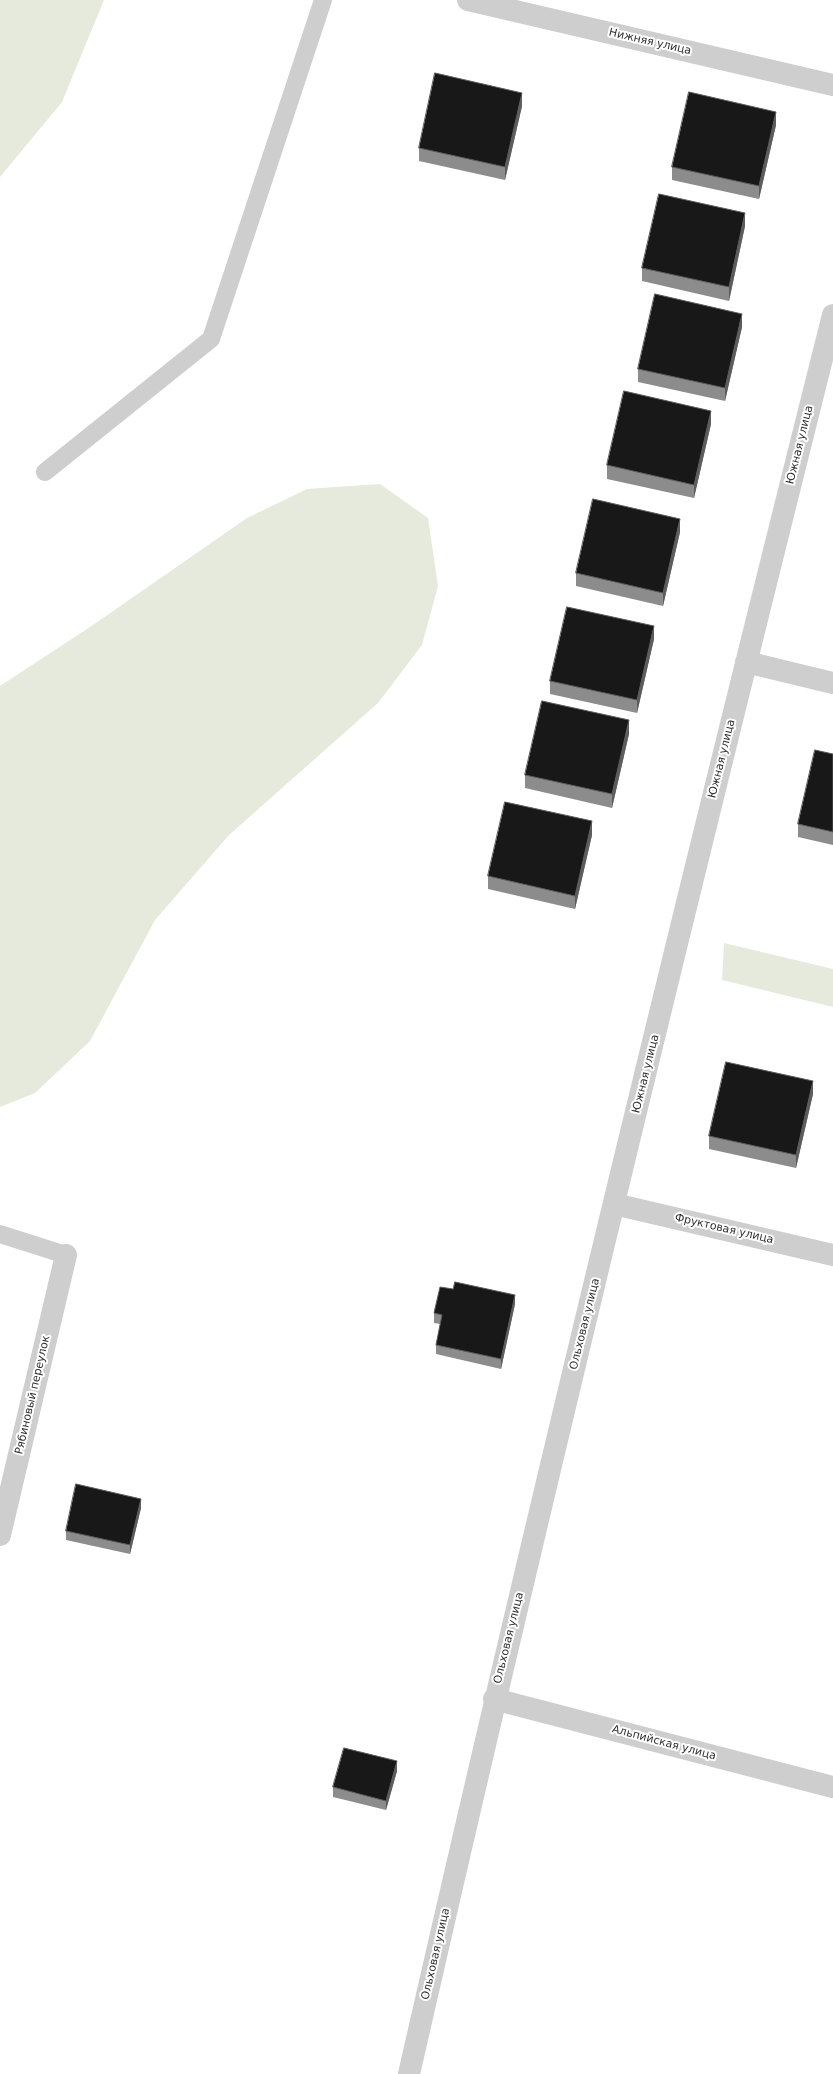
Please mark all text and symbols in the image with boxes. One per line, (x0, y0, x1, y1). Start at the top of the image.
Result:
street label: Нижняя улица (608, 26, 692, 58)
street label: Южная улица (784, 404, 816, 486)
street label: Южная улица (706, 718, 738, 800)
street label: Южная улица (630, 1033, 662, 1115)
street label: Фруктовая улица (673, 1211, 775, 1247)
street label: Ольховая улица (567, 1277, 603, 1371)
street label: Рябиновый переулок (13, 1334, 53, 1456)
street label: Ольховая улица (491, 1591, 527, 1685)
street label: Альпийская улица (611, 1723, 717, 1763)
street label: Ольховая улица (419, 1907, 453, 2001)

